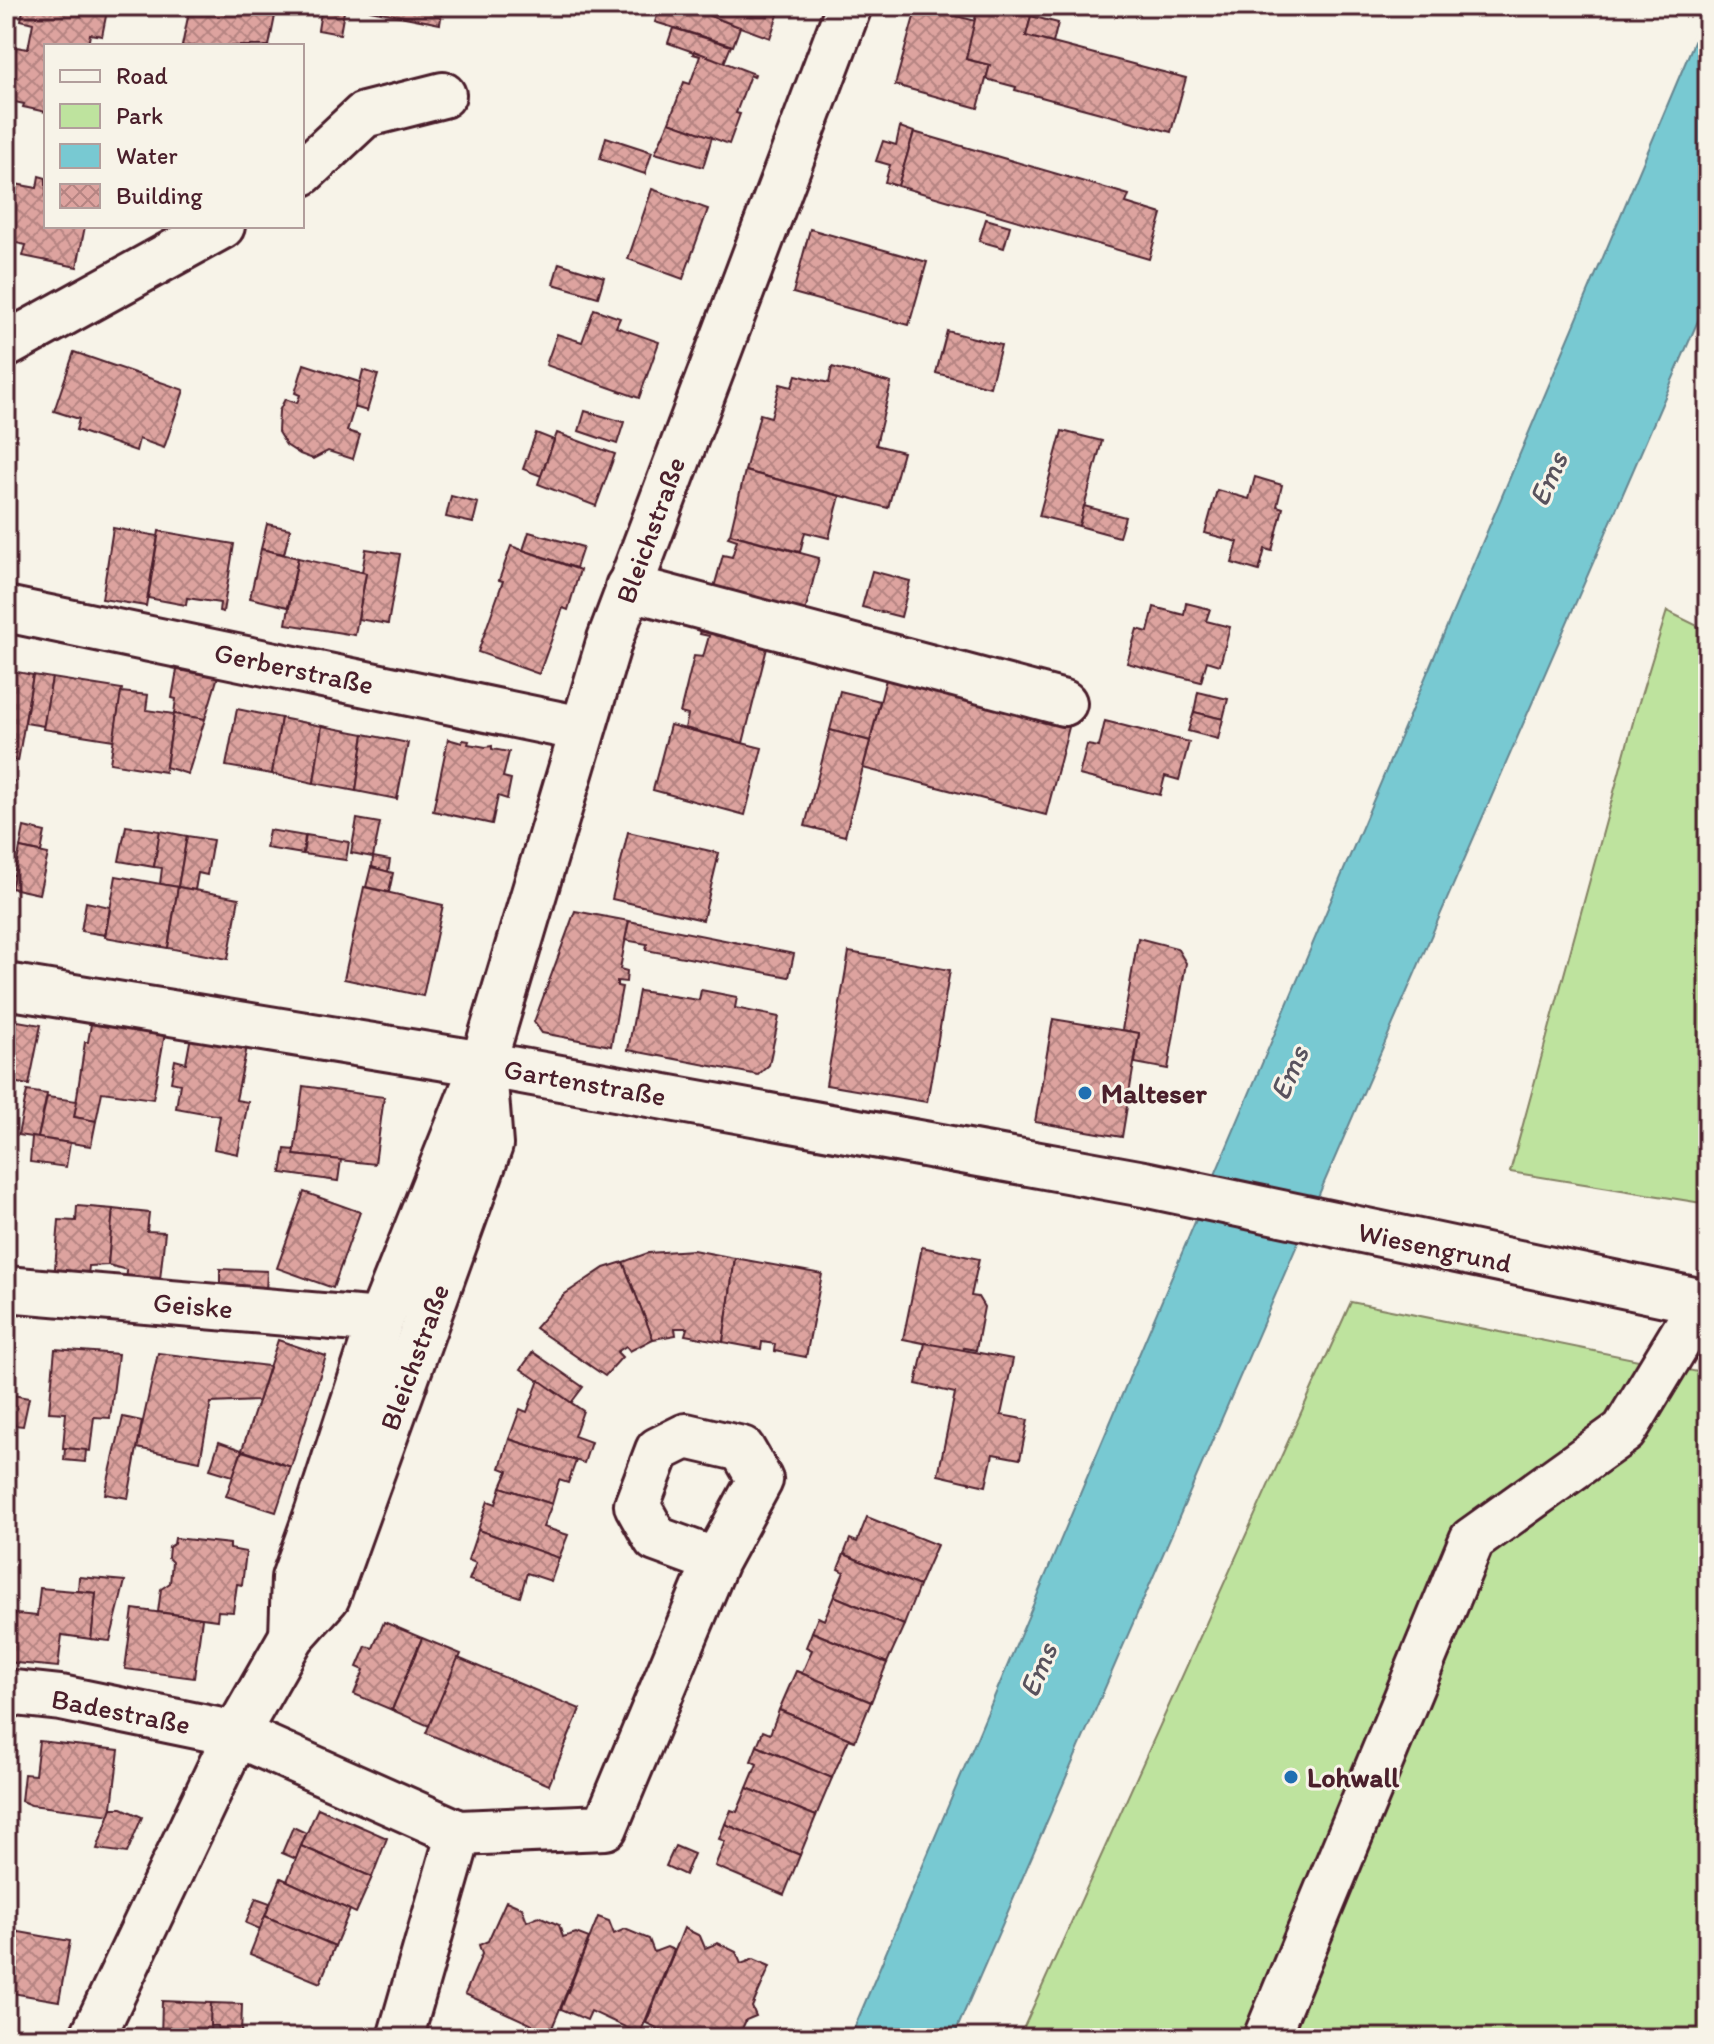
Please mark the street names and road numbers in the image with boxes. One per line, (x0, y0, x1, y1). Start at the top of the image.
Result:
street label: Bleichstraße (608, 452, 692, 608)
street label: Gerberstraße (211, 635, 377, 701)
street label: Gartenstraße (501, 1051, 669, 1113)
street label: Wiesengrund (1355, 1214, 1515, 1280)
street label: Bleichstraße (372, 1279, 456, 1435)
street label: Geiske (152, 1285, 234, 1325)
street label: Badestraße (49, 1681, 193, 1741)

